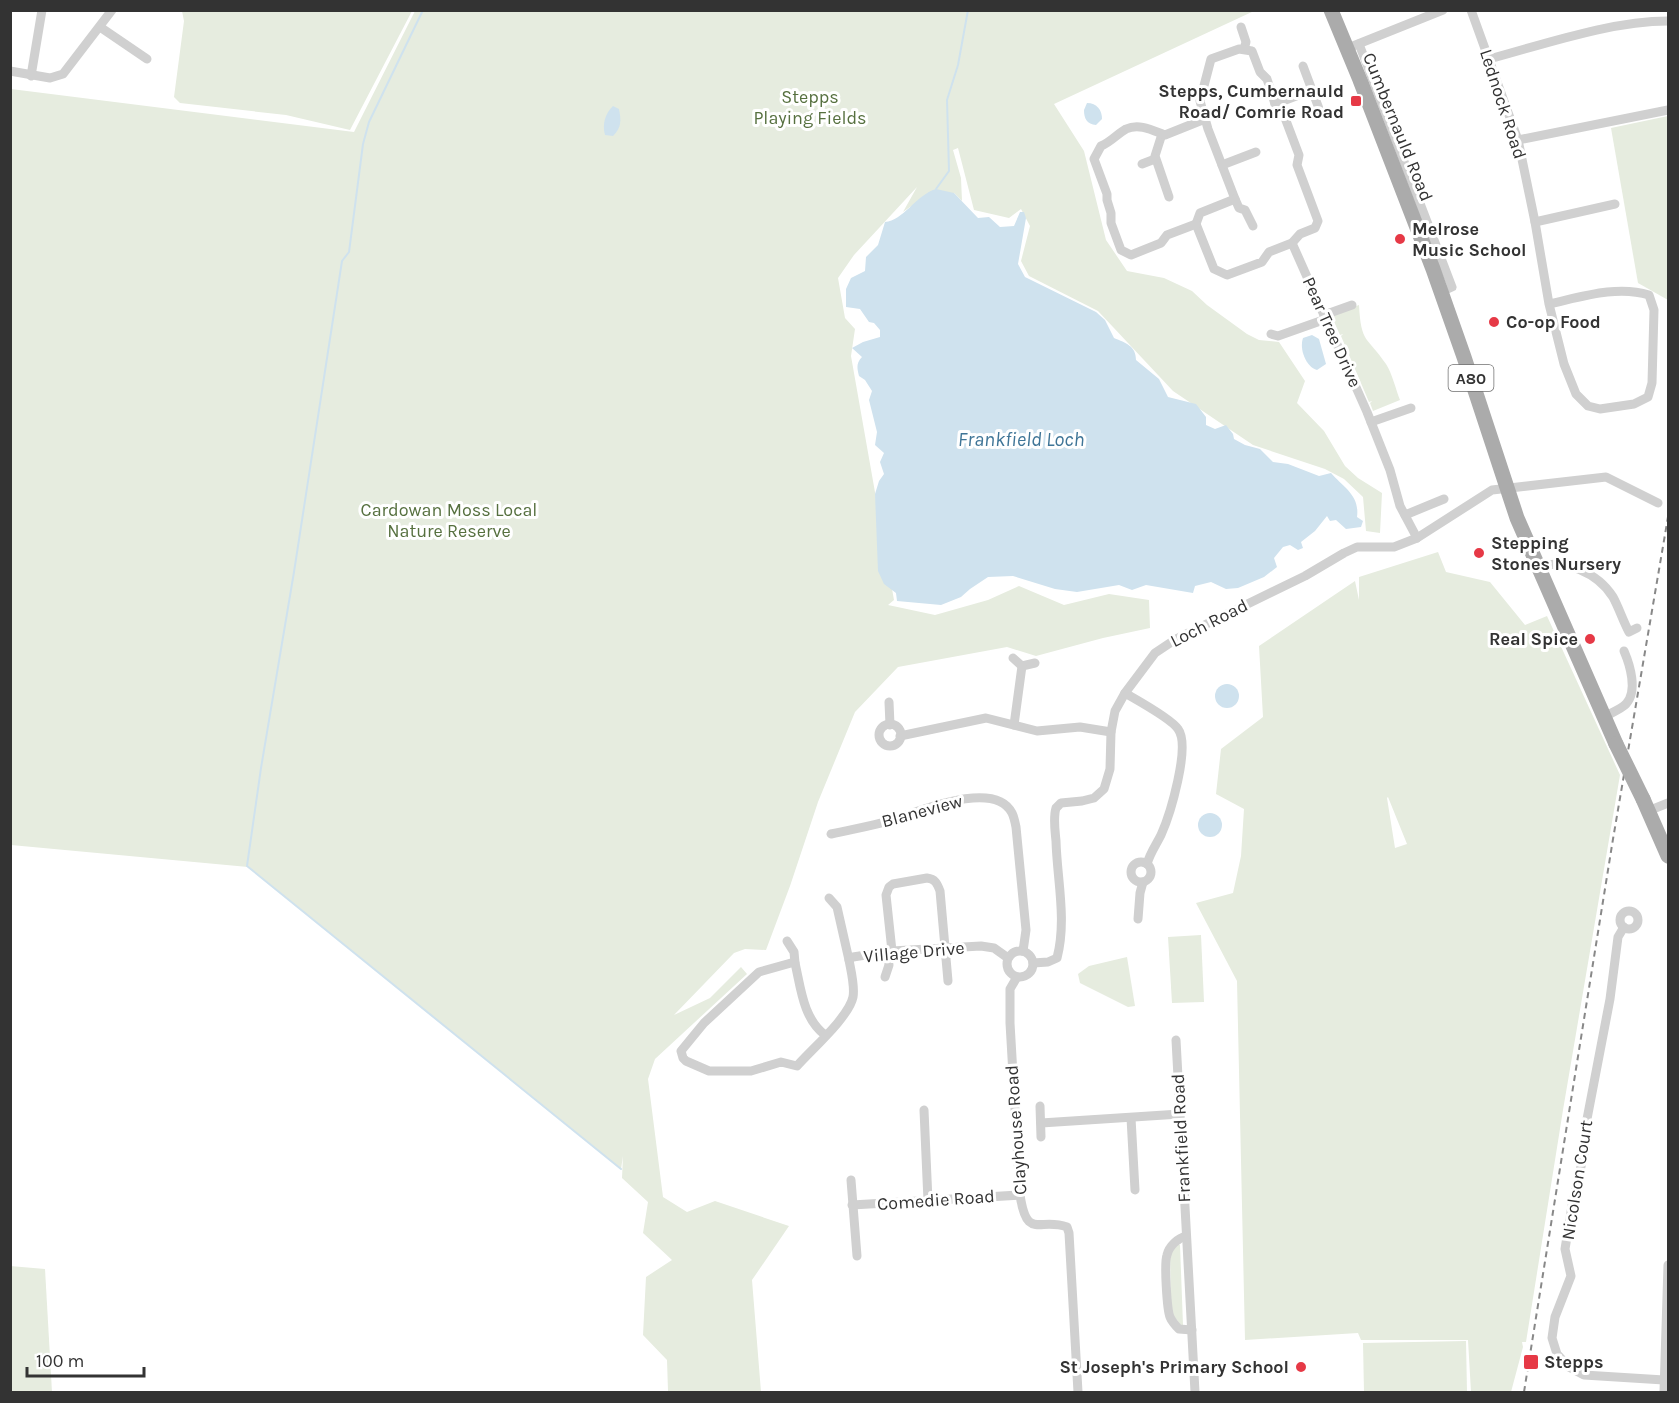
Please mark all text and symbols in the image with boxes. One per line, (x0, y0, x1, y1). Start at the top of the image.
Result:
street label: Lednock Road (1475, 46, 1531, 162)
street label: Cumbernauld Road (1358, 50, 1438, 204)
place label: Stepps, Cumbernauld Road/ Comrie Road (1158, 80, 1344, 123)
park label: Stepps Playing Fields (753, 86, 867, 129)
marker: Stepps, Cumbernauld Road/ Comrie Road (1349, 94, 1363, 108)
place label: Melrose Music School (1412, 218, 1527, 261)
marker: Melrose Music School (1393, 232, 1407, 246)
street label: Pear Tree Drive (1298, 273, 1366, 391)
place label: Co-op Food (1506, 311, 1601, 333)
marker: Co-op Food (1487, 315, 1501, 329)
road number: A80 (1448, 365, 1494, 391)
water label: Frankfield Loch (958, 428, 1084, 451)
park label: Cardowan Moss Local Nature Reserve (361, 499, 537, 542)
place label: Stepping Stones Nursery (1491, 532, 1621, 575)
marker: Stepping Stones Nursery (1472, 546, 1486, 560)
street label: Loch Road (1167, 594, 1251, 652)
place label: Real Spice (1489, 628, 1578, 650)
marker: Real Spice (1583, 632, 1597, 646)
street label: Blaneview (879, 790, 965, 832)
street label: Village Drive (863, 937, 965, 967)
street label: Clayhouse Road (1000, 1064, 1032, 1196)
street label: Frankfield Road (1167, 1073, 1195, 1203)
street label: Nicolson Court (1557, 1118, 1597, 1242)
street label: Comedie Road (876, 1185, 996, 1215)
scale bar (27, 1340, 144, 1378)
text: 100 m (36, 1350, 84, 1372)
place label: Stepps (1544, 1351, 1604, 1373)
marker: Stepps (1522, 1353, 1540, 1371)
place label: St Joseph's Primary School (1059, 1356, 1289, 1378)
marker: St Joseph's Primary School (1294, 1360, 1308, 1374)

